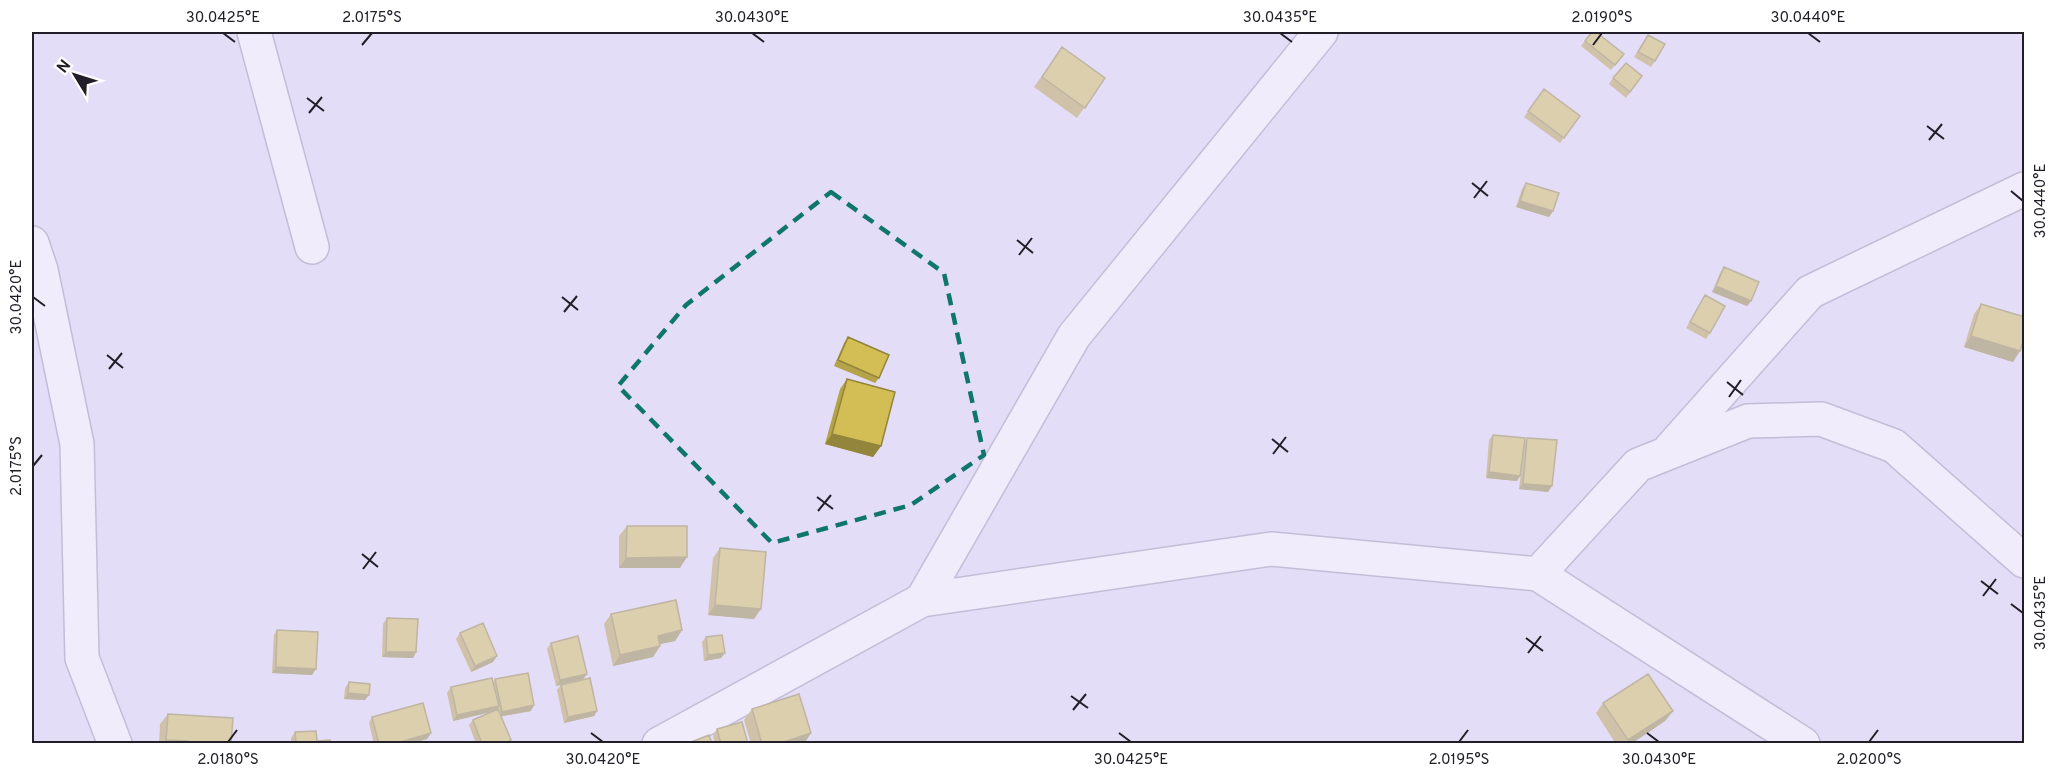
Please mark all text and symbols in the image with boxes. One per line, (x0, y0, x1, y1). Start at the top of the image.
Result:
text: 30.0425°E (186, 9, 260, 28)
text: 2.0175°S (342, 9, 402, 28)
text: 30.0430°E (715, 9, 789, 28)
text: 30.0435°E (1243, 9, 1317, 28)
text: 2.0190°S (1571, 9, 1633, 28)
text: 30.0440°E (1771, 9, 1845, 28)
north arrow (45, 45, 105, 105)
text: N (53, 56, 76, 78)
text: 30.0440°E (2032, 164, 2051, 238)
text: 30.0420°E (8, 260, 27, 334)
text: 2.0175°S (8, 436, 27, 496)
text: 30.0435°E (2032, 576, 2051, 650)
text: 2.0180°S (197, 751, 259, 770)
text: 30.0420°E (566, 751, 640, 770)
text: 30.0425°E (1094, 751, 1168, 770)
text: 2.0195°S (1428, 751, 1490, 770)
text: 30.0430°E (1622, 751, 1696, 770)
text: 2.0200°S (1836, 751, 1902, 770)

